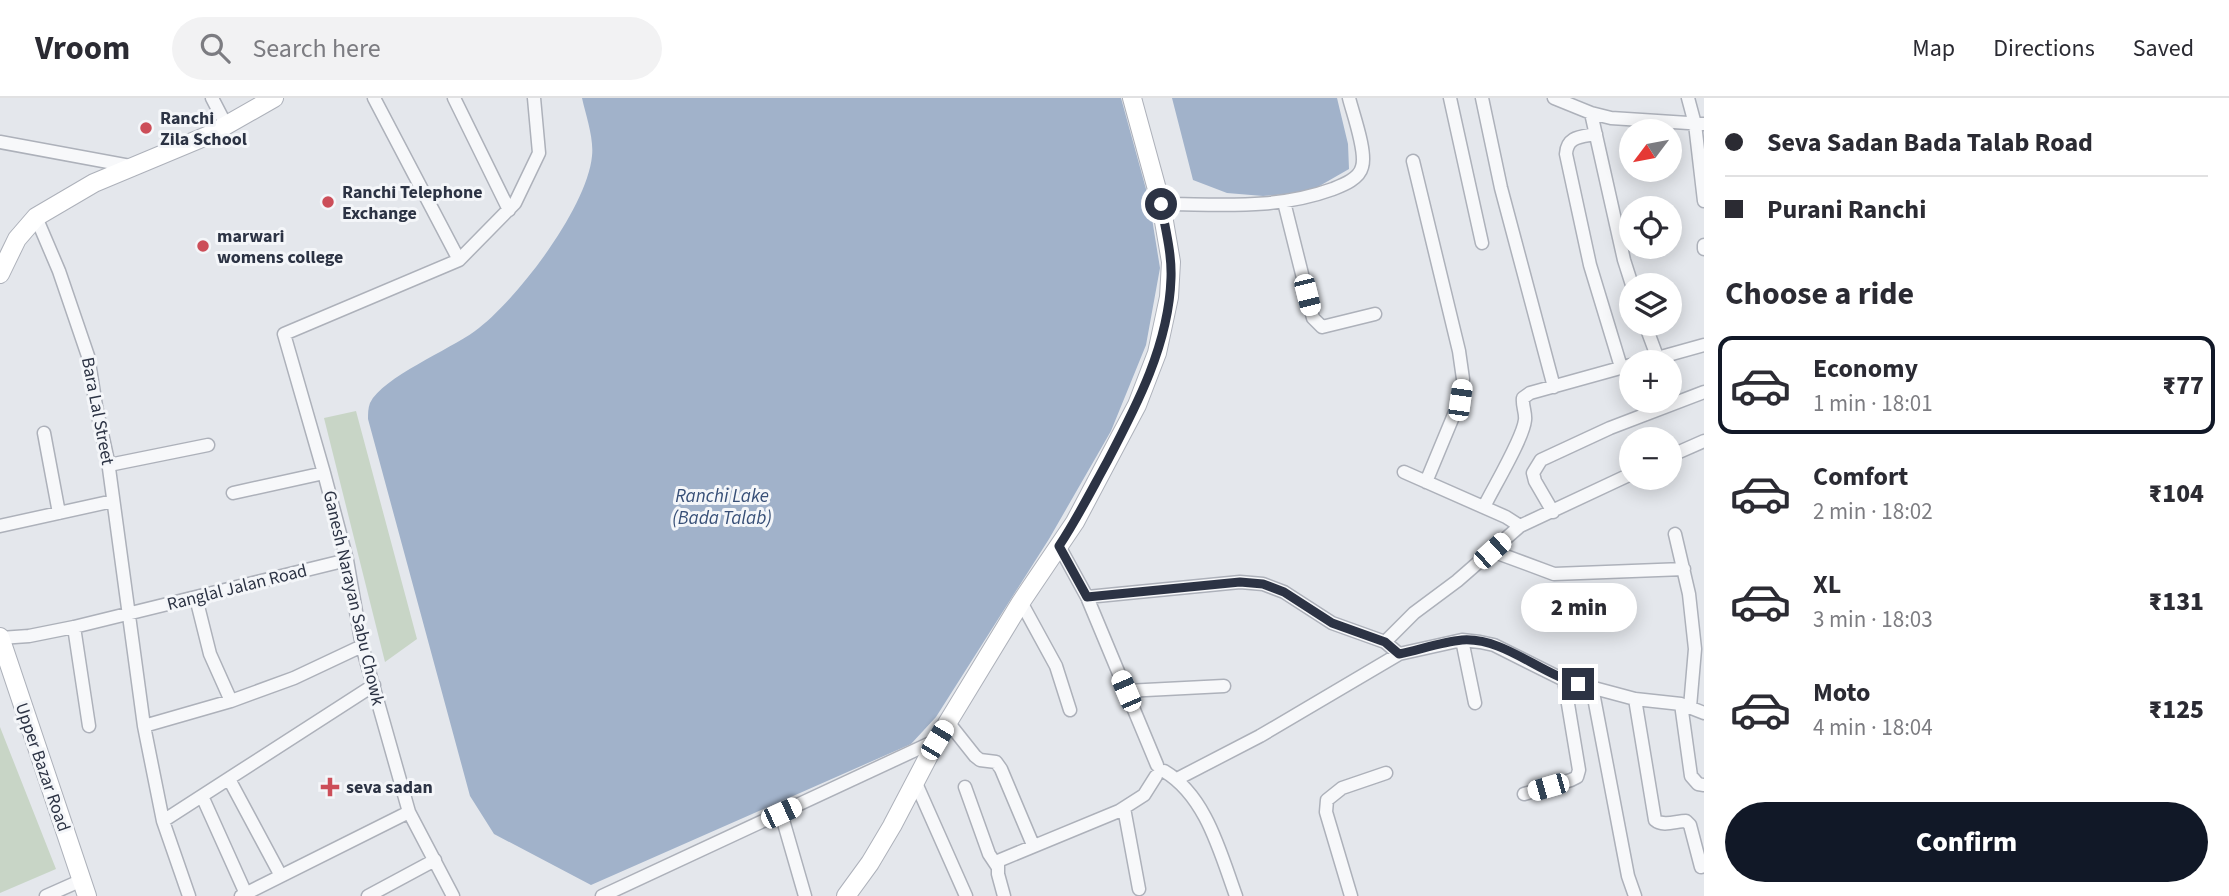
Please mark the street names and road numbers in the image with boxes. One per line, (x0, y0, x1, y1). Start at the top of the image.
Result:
street label: Bara Lal Street (75, 355, 120, 467)
street label: Ganesh Narayan Sabu Chowk (317, 488, 390, 708)
street label: Ranglal Jalan Road (165, 558, 310, 617)
street label: Upper Bazar Road (9, 699, 76, 835)

